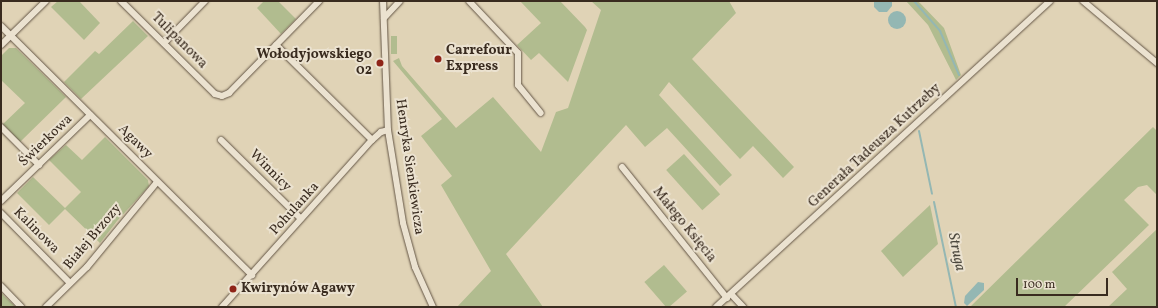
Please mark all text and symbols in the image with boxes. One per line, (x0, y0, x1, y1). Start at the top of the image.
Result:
street label: Tulipanowa (148, 10, 210, 72)
place label: Carrefour Express (446, 43, 512, 76)
place label: Wołodyjowskiego 02 (256, 47, 372, 80)
marker: Carrefour Express (433, 54, 443, 64)
marker: Wołodyjowskiego 02 (375, 58, 385, 68)
street label: Generała Tadeusza Kutrzeby (805, 80, 945, 212)
street label: Henryka Sienkiewicza (391, 98, 427, 236)
street label: Świerkowa (16, 111, 76, 171)
street label: Agawy (114, 121, 156, 163)
street label: Winnicy (245, 146, 295, 196)
street label: Pohulanka (267, 179, 323, 239)
street label: Małego Księcia (649, 184, 719, 266)
street label: Białej Brzozy (60, 201, 126, 273)
street label: Kalinowa (9, 204, 63, 258)
water label: Struga (943, 231, 969, 273)
scale bar (1018, 270, 1110, 296)
text: 100 m (1023, 277, 1055, 293)
place label: Kwirynów Agawy (241, 281, 355, 297)
marker: Kwirynów Agawy (228, 284, 238, 294)

